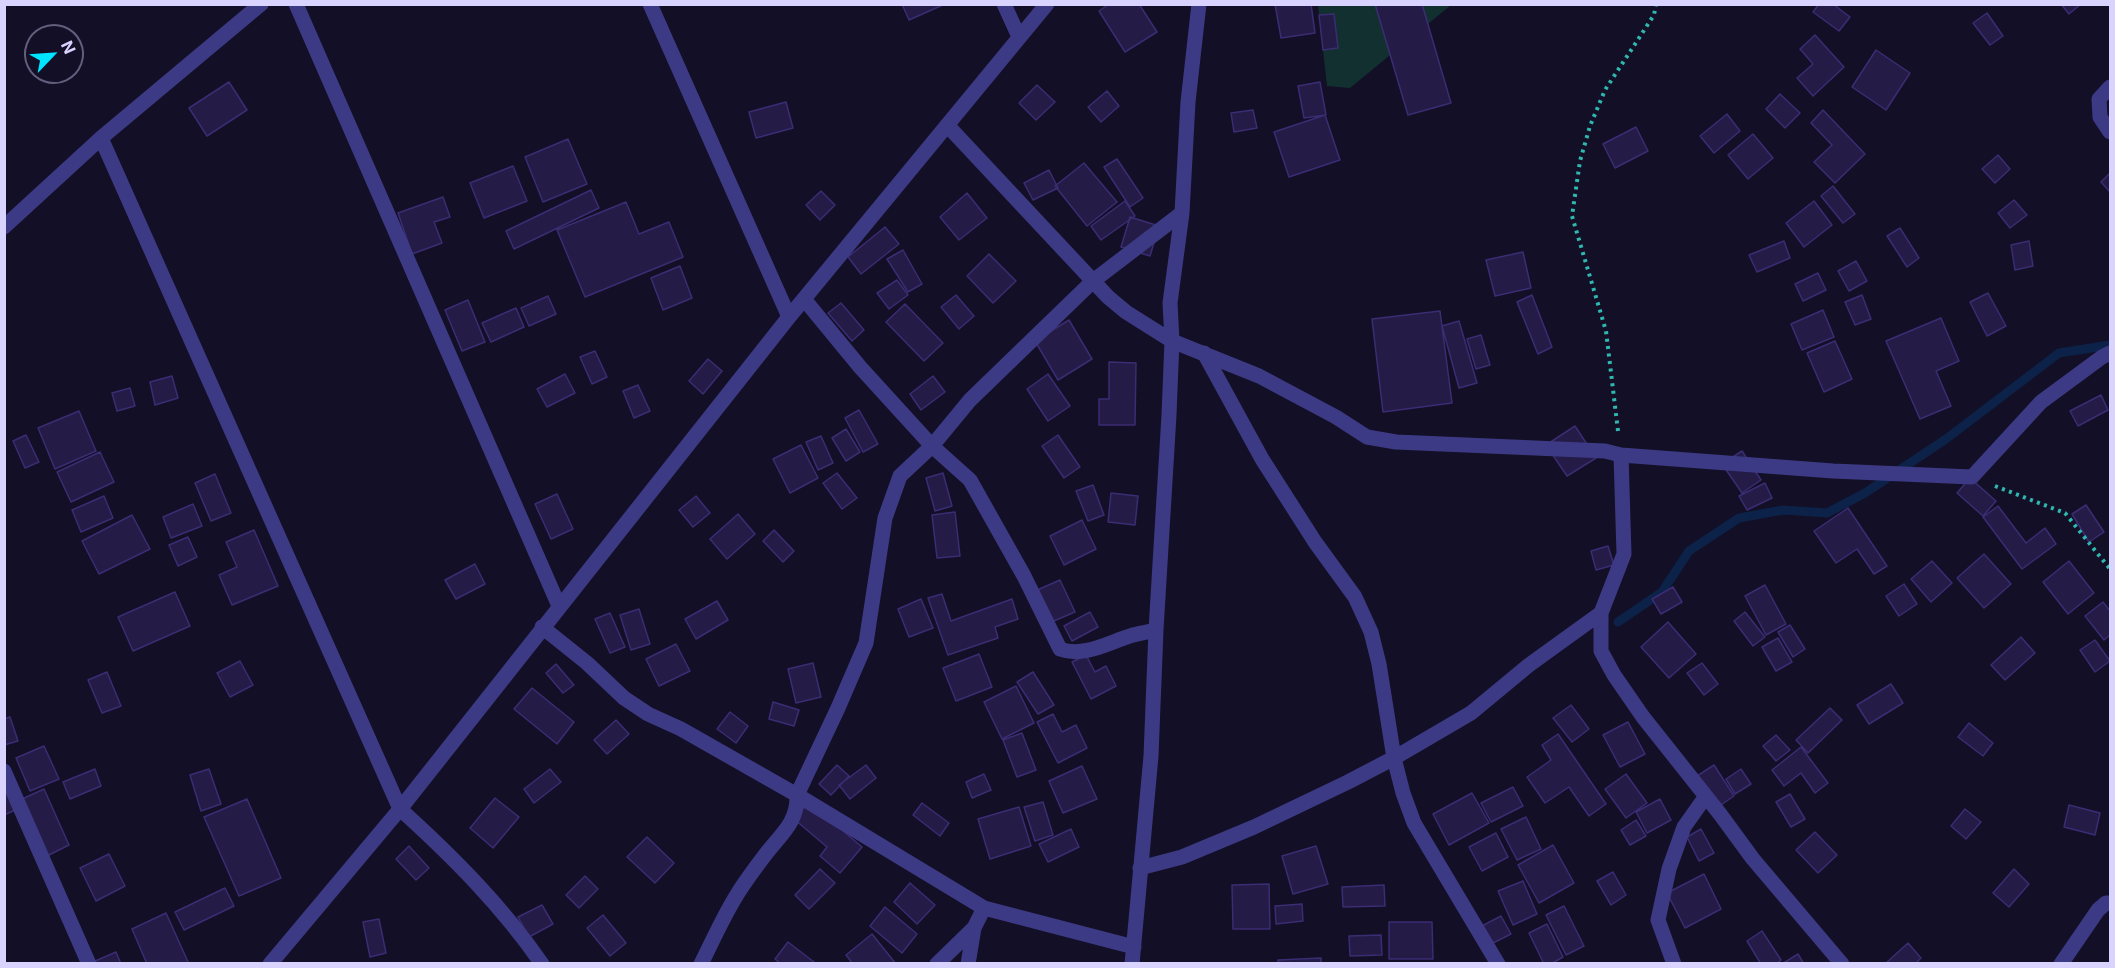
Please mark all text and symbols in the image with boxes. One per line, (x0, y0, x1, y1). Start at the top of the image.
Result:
north arrow (24, 24, 84, 84)
text: N (57, 37, 80, 57)

